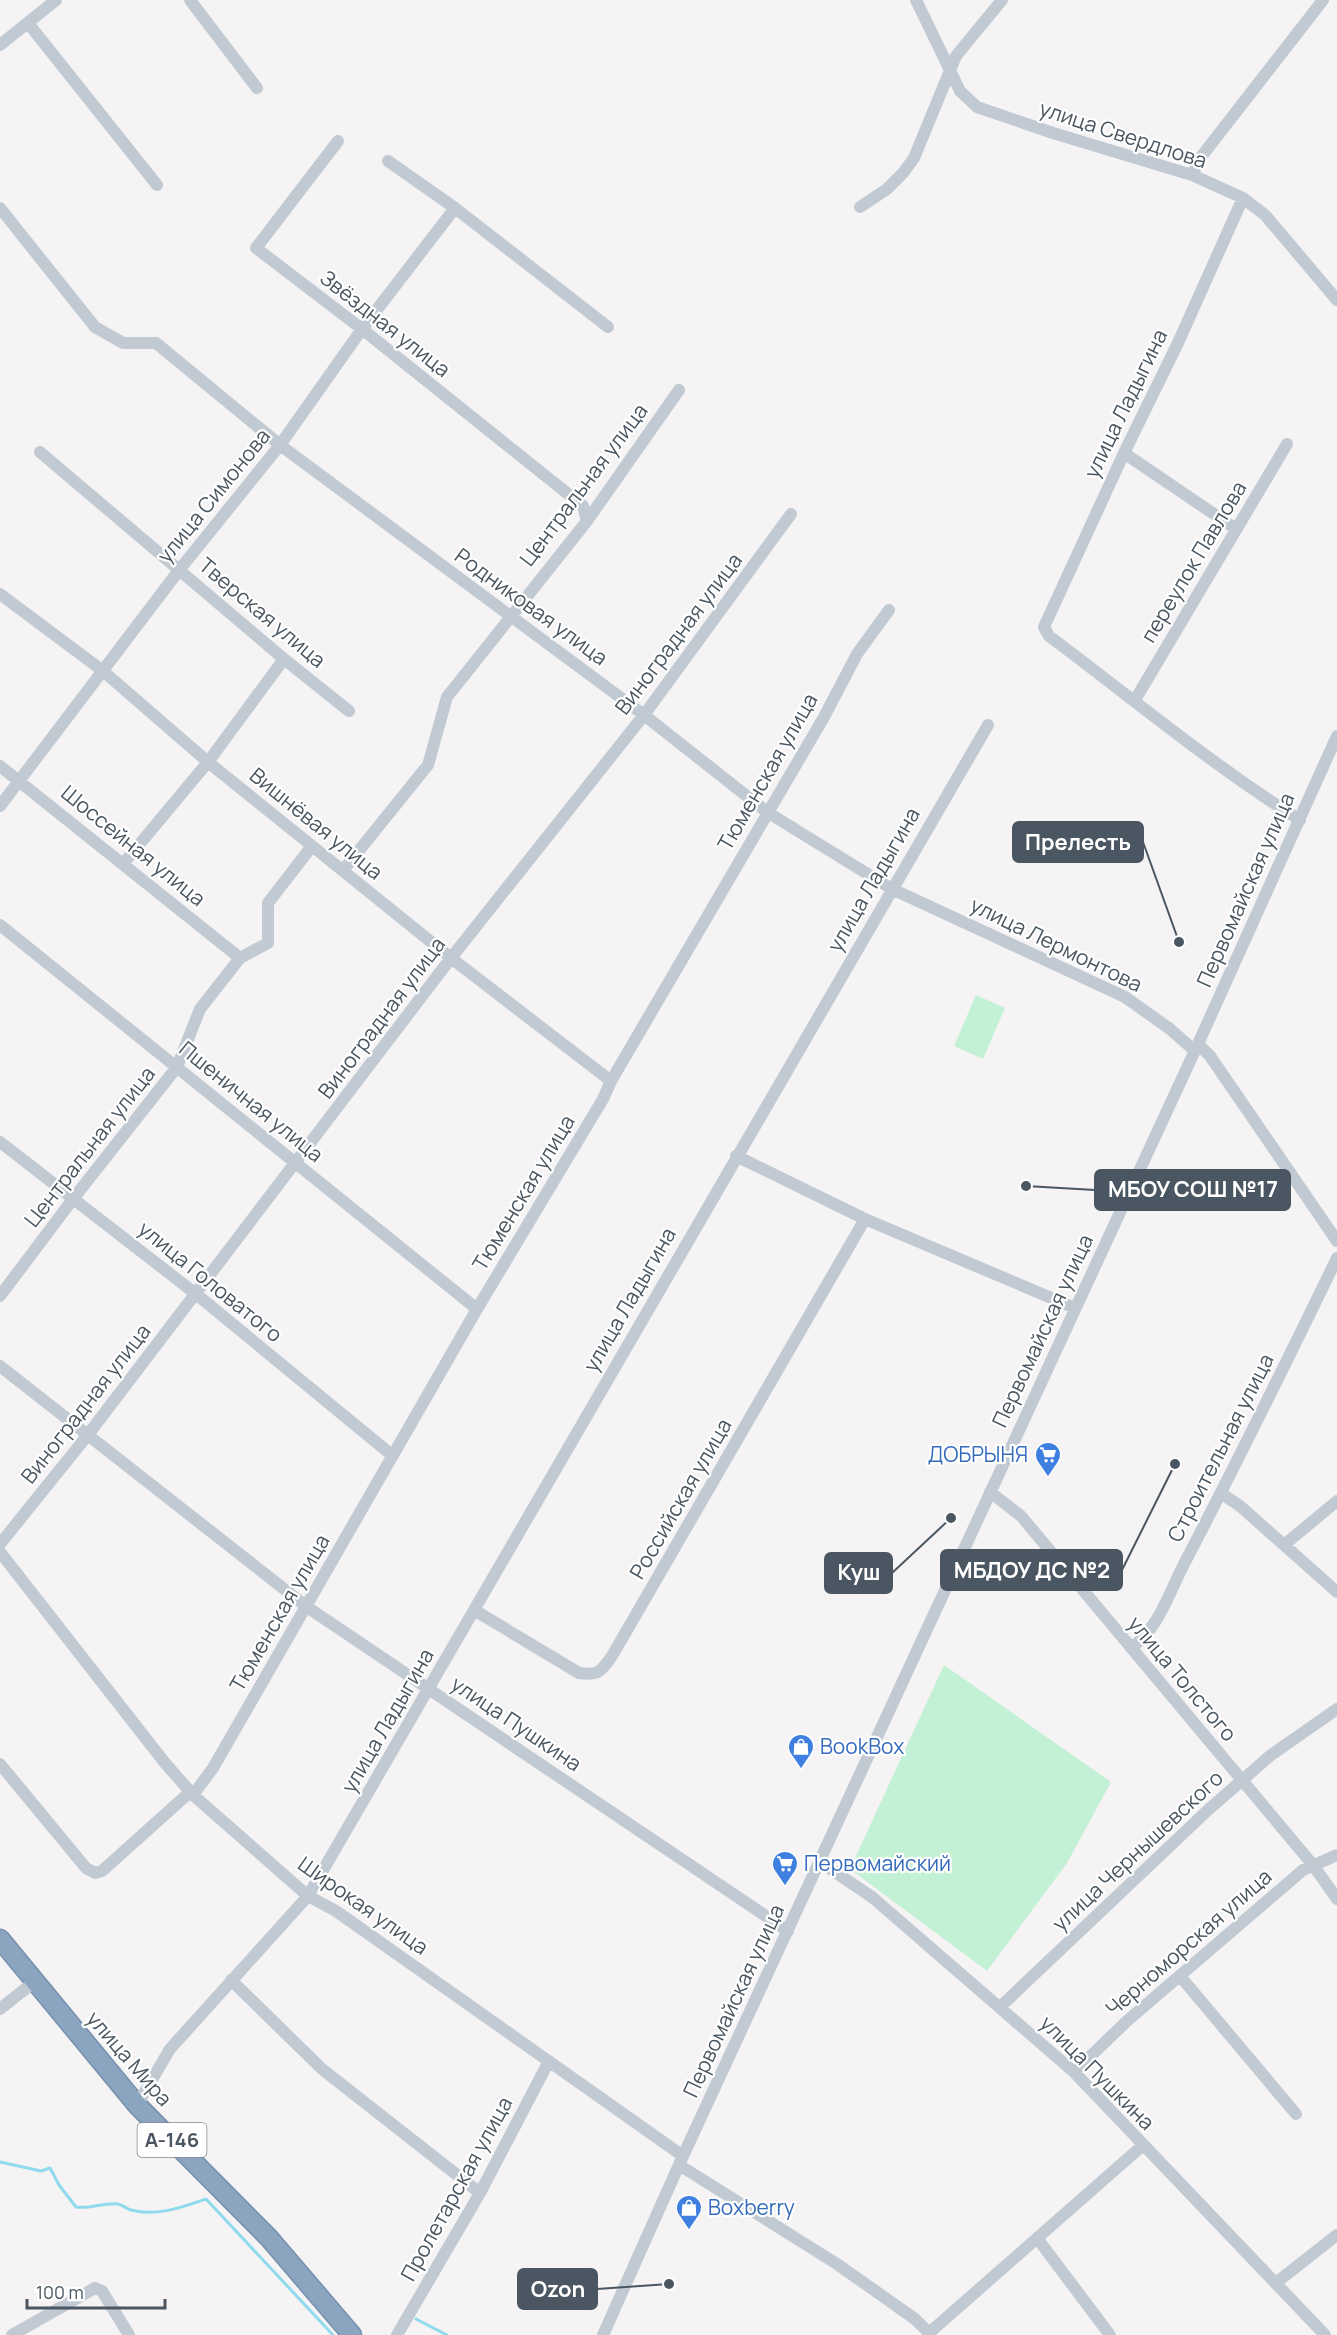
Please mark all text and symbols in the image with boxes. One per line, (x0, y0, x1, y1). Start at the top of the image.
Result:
street label: улица Свердлова (1036, 94, 1211, 174)
street label: Звёздная улица (315, 264, 457, 383)
street label: улица Ладыгина (1077, 324, 1173, 483)
street label: Центральная улица (513, 397, 654, 571)
street label: улица Симонова (150, 422, 276, 568)
street label: переулок Павлова (1134, 476, 1252, 647)
street label: Родниковая улица (449, 541, 614, 671)
street label: Виноградная улица (608, 547, 748, 720)
street label: Тверская улица (193, 551, 332, 674)
street label: Тюменская улица (711, 688, 824, 855)
street label: Вишнёвая улица (244, 761, 389, 886)
street label: Шоссейная улица (56, 778, 212, 912)
street label: Первомайская улица (1190, 788, 1301, 991)
street label: улица Ладыгина (820, 802, 926, 957)
callout: Прелесть (1013, 822, 1143, 862)
text: Прелесть (1025, 827, 1131, 857)
street label: улица Лермонтова (966, 890, 1147, 998)
street label: Виноградная улица (311, 931, 451, 1104)
street label: Пшеничная улица (174, 1034, 329, 1168)
street label: Центральная улица (18, 1060, 161, 1232)
street label: Тюменская улица (466, 1109, 581, 1276)
callout: МБОУ СОШ №17 (1095, 1170, 1290, 1210)
text: МБОУ СОШ №17 (1108, 1174, 1278, 1204)
street label: улица Головатого (133, 1214, 288, 1348)
street label: улица Ладыгина (576, 1222, 682, 1377)
street label: Первомайская улица (985, 1230, 1099, 1432)
street label: Виноградная улица (14, 1318, 156, 1489)
street label: Строительная улица (1161, 1349, 1280, 1546)
street label: Российская улица (623, 1413, 737, 1584)
place label: ДОБРЫНЯ (928, 1440, 1028, 1468)
supermarket icon: ДОБРЫНЯ (1033, 1440, 1063, 1478)
street label: Тюменская улица (223, 1529, 336, 1696)
callout: МБДОУ ДС №2 (941, 1550, 1122, 1590)
callout: Куш (825, 1553, 892, 1593)
text: МБДОУ ДС №2 (954, 1555, 1110, 1585)
text: Куш (838, 1557, 880, 1587)
street label: улица Толстого (1122, 1610, 1243, 1747)
street label: улица Ладыгина (334, 1643, 440, 1798)
street label: улица Пушкина (446, 1669, 587, 1777)
shop icon: BookBox (786, 1732, 816, 1770)
place label: BookBox (820, 1732, 904, 1760)
street label: улица Чернышевского (1046, 1764, 1229, 1937)
supermarket icon: Первомайский (770, 1849, 800, 1887)
place label: Первомайский (804, 1849, 951, 1877)
street label: Широкая улица (293, 1850, 434, 1961)
street label: Черноморская улица (1099, 1862, 1277, 2022)
street label: Первомайская улица (676, 1900, 790, 2102)
street label: улица Мира (81, 2005, 179, 2112)
street label: улица Пушкина (1034, 2009, 1161, 2136)
street label: Пролетарская улица (394, 2091, 518, 2286)
road number: А-146 (138, 2123, 207, 2157)
shop icon: Boxberry (674, 2193, 704, 2231)
place label: Boxberry (708, 2193, 795, 2221)
callout: Ozon (518, 2269, 597, 2309)
scale bar (27, 2272, 165, 2310)
text: Ozon (531, 2274, 585, 2304)
text: 100 m (36, 2280, 84, 2304)

